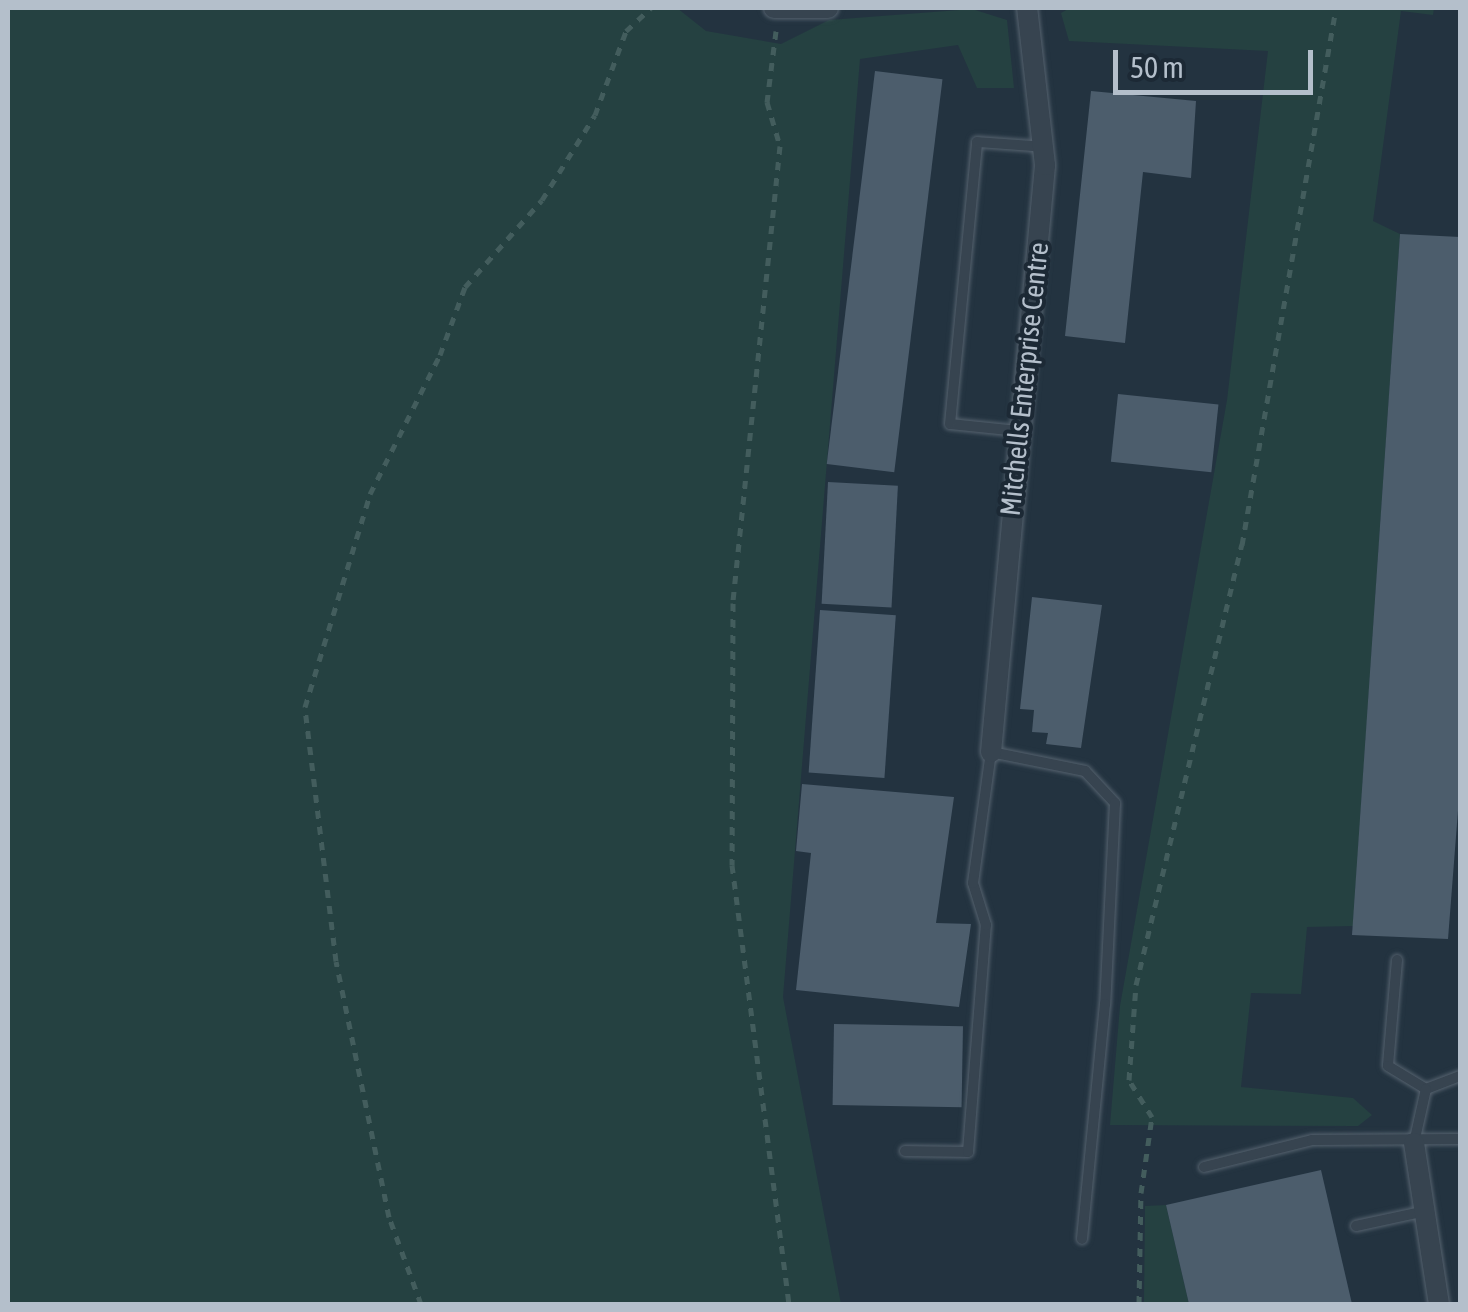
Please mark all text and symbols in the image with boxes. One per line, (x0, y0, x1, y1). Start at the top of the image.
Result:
scale bar (1118, 30, 1318, 92)
text: 50 m (1130, 50, 1184, 84)
street label: Mitchells Enterprise Centre (993, 241, 1055, 517)

